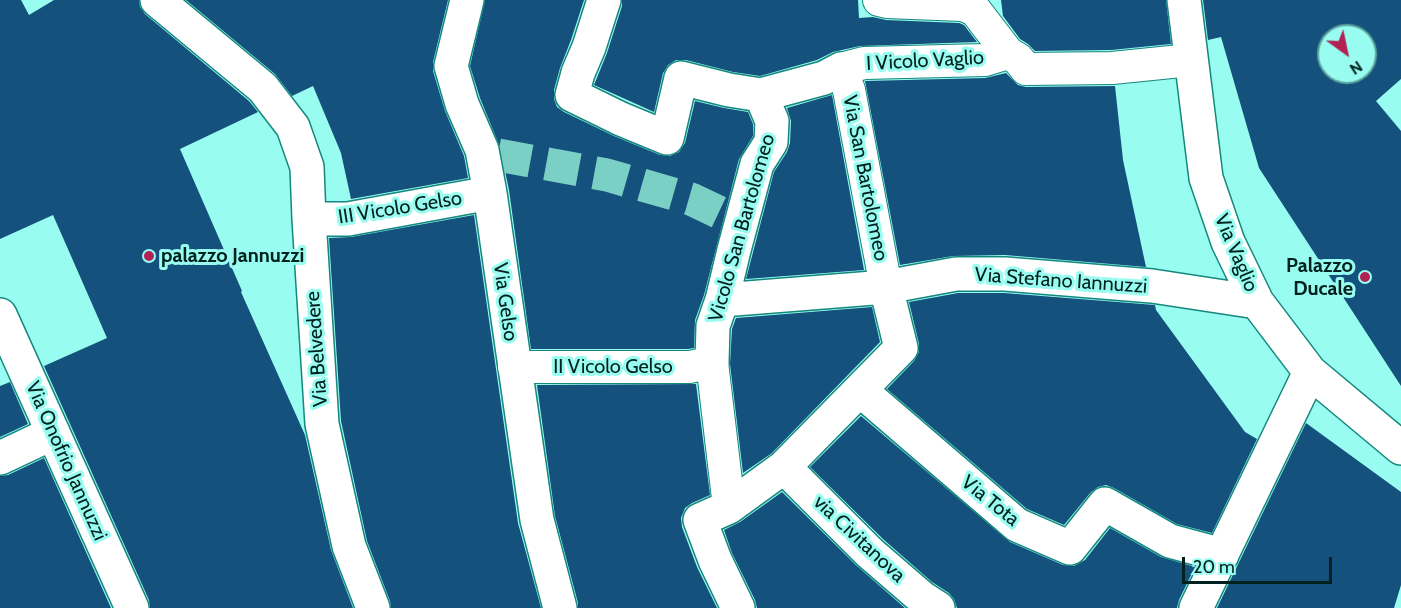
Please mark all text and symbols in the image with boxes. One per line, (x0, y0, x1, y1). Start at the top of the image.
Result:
north arrow (1317, 24, 1377, 84)
street label: I Vicolo Vaglio (866, 46, 984, 76)
text: N (1346, 57, 1366, 79)
street label: Via San Bartolomeo (837, 93, 893, 263)
street label: Vicolo San Bartolomeo (704, 131, 780, 325)
street label: III Vicolo Gelso (337, 186, 463, 230)
street label: Via Vaglio (1209, 210, 1263, 296)
place label: palazzo Jannuzzi (161, 244, 304, 268)
marker: palazzo Jannuzzi (142, 249, 156, 263)
place label: Palazzo Ducale (1286, 254, 1353, 301)
street label: Via Gelso (488, 261, 522, 343)
street label: Via Stefano Iannuzzi (974, 263, 1148, 299)
marker: Palazzo Ducale (1358, 270, 1372, 284)
street label: Via Belvedere (301, 290, 333, 408)
street label: II Vicolo Gelso (553, 355, 673, 379)
street label: Via Onofrio Jannuzzi (20, 378, 112, 544)
street label: Via Tota (956, 470, 1024, 532)
street label: via Civitanova (808, 490, 910, 588)
scale bar (1185, 545, 1335, 583)
text: 20 m (1193, 556, 1235, 578)

